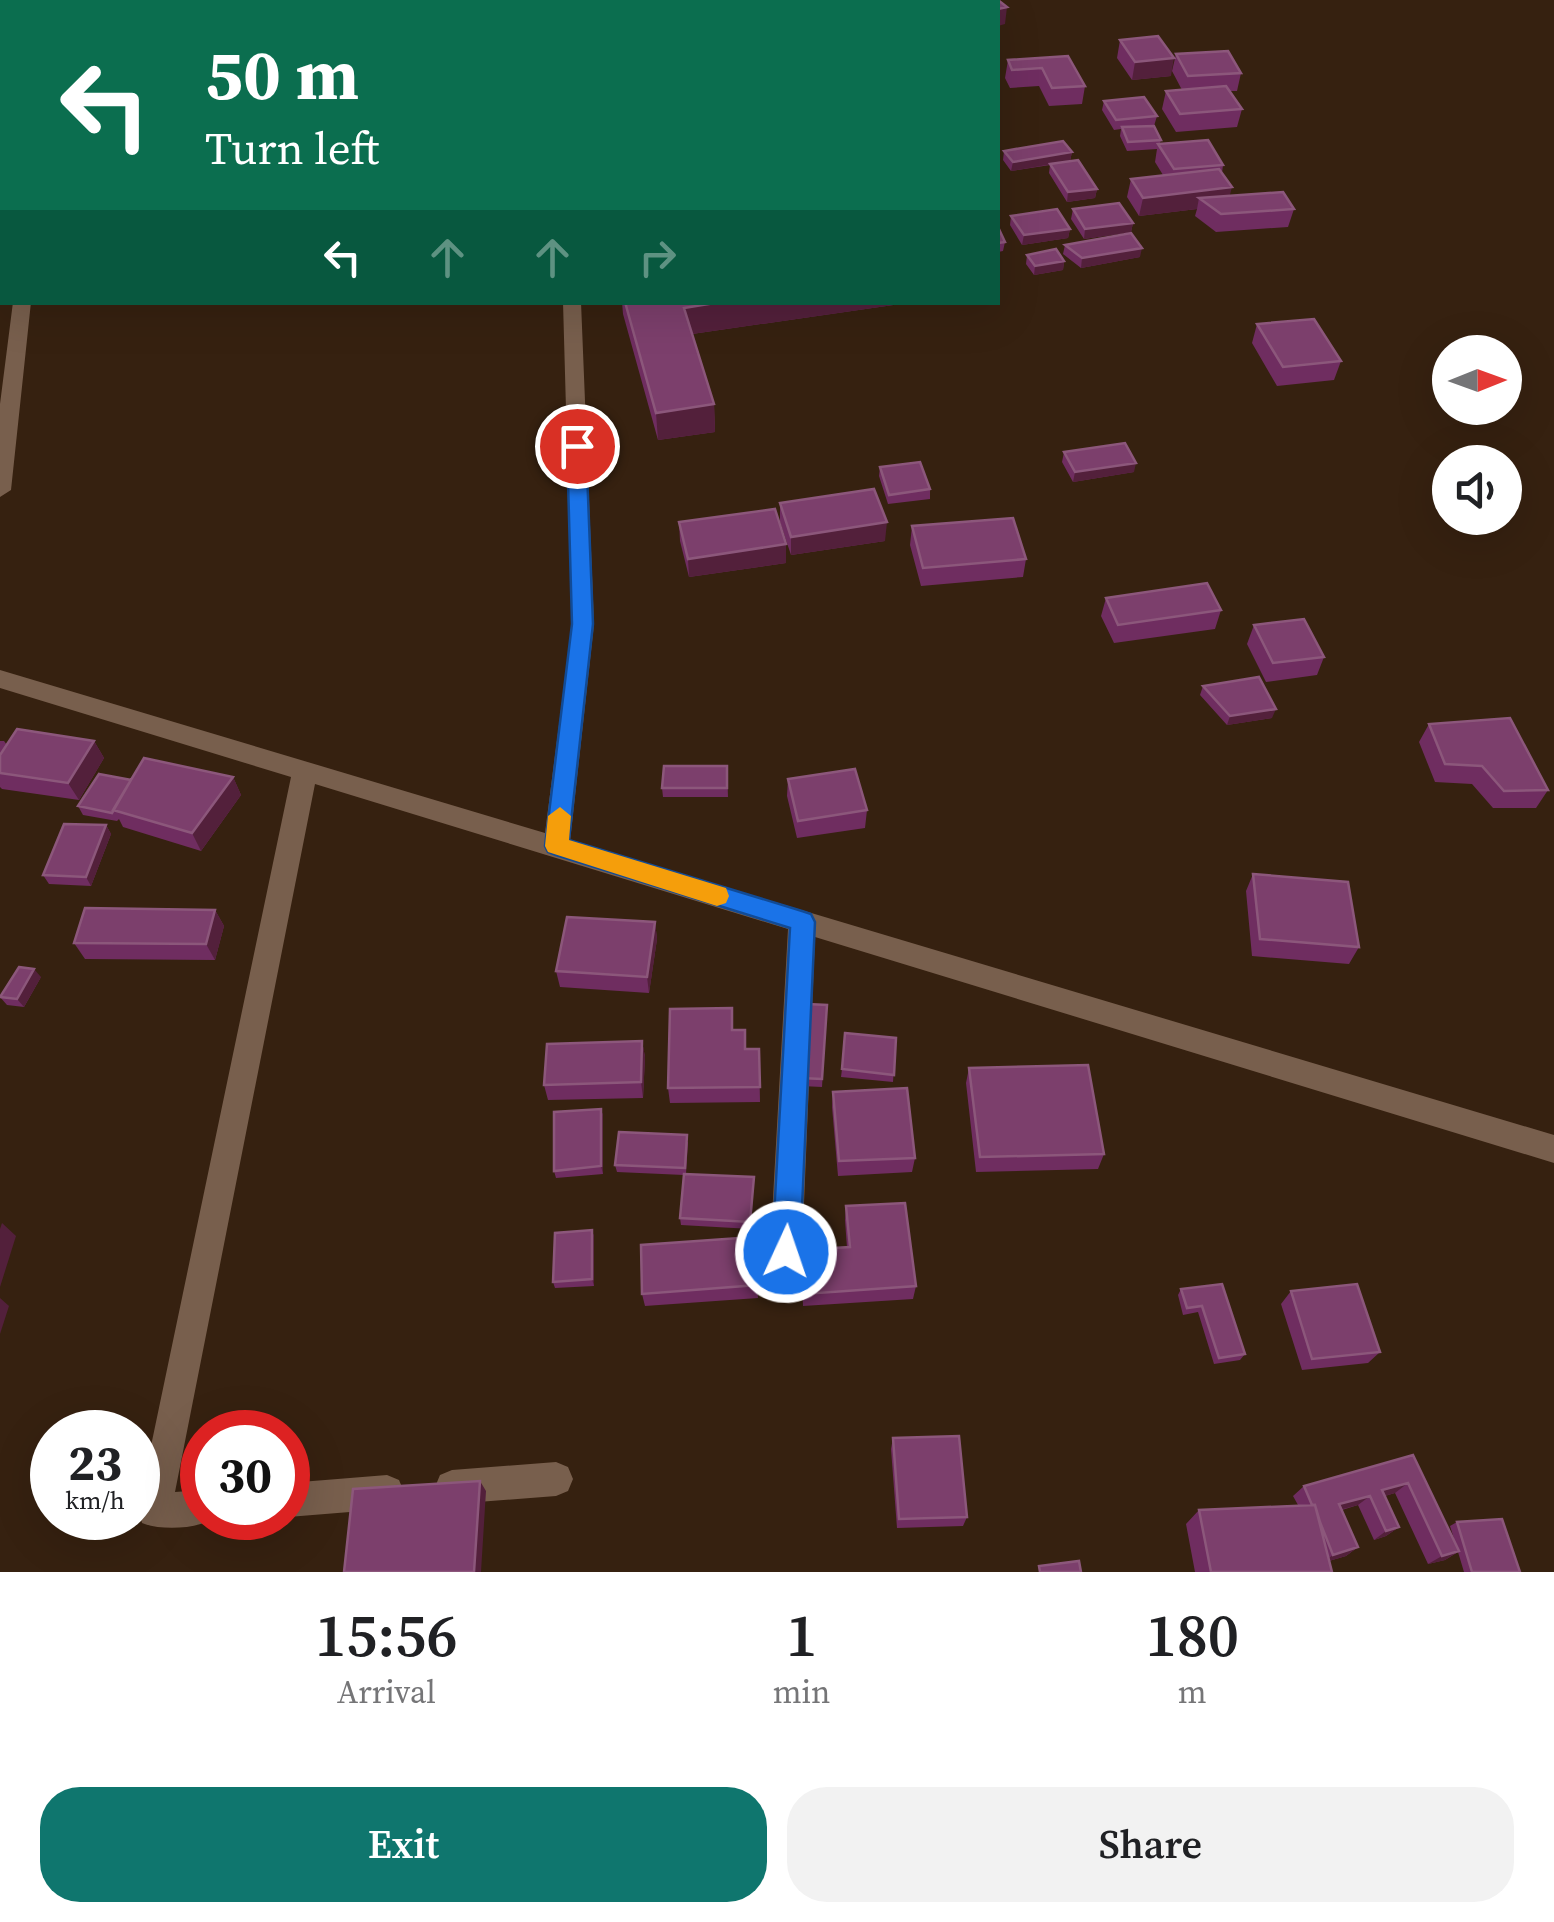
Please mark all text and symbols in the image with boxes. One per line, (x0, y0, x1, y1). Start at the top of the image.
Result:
text: 50 m (205, 26, 359, 122)
icon: left (40, 40, 170, 170)
text: Turn left (205, 117, 379, 179)
icon: left (315, 230, 370, 285)
icon: ahead (420, 230, 475, 285)
icon: ahead (525, 230, 580, 285)
icon: right (630, 230, 685, 285)
north arrow (1432, 335, 1522, 425)
map controls (1432, 335, 1522, 535)
pin (535, 404, 620, 489)
icon: arrive (550, 419, 605, 474)
button: sound (1432, 445, 1522, 535)
position arrow (734, 1200, 838, 1304)
speed limit sign: 30 (180, 1410, 310, 1540)
text: 23 (68, 1428, 122, 1497)
text: km/h (65, 1483, 125, 1517)
text: 15:56 (315, 1594, 458, 1676)
text: 1 (786, 1594, 817, 1676)
text: 180 (1145, 1594, 1239, 1676)
text: Arrival (337, 1670, 436, 1714)
text: min (773, 1670, 830, 1714)
text: m (1178, 1670, 1207, 1714)
button: Exit (40, 1787, 767, 1902)
button: Share (787, 1787, 1514, 1902)

